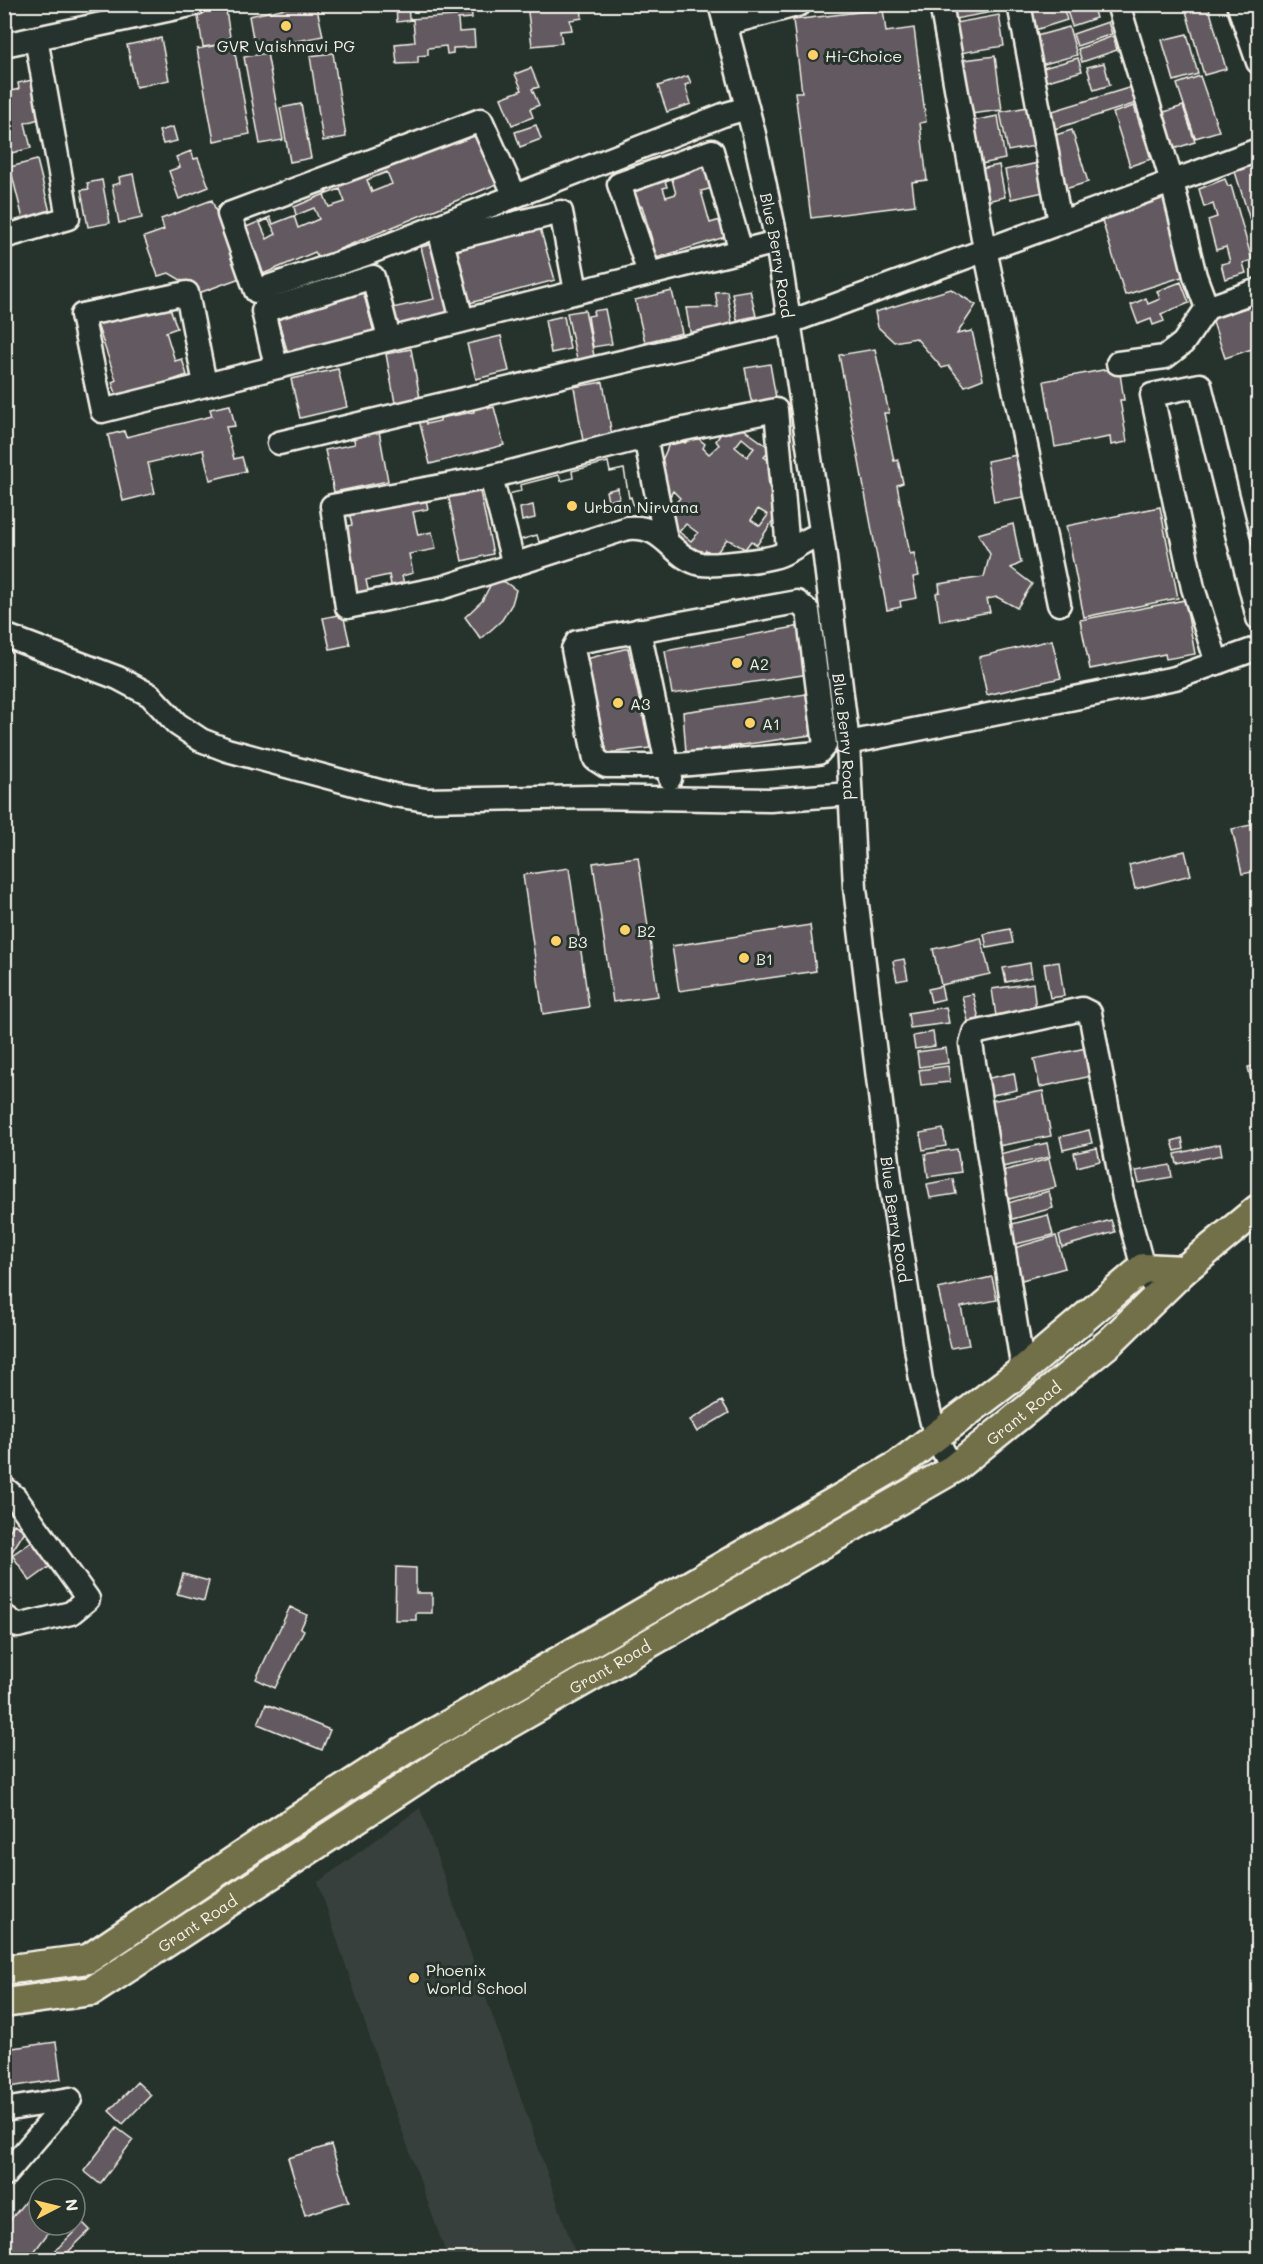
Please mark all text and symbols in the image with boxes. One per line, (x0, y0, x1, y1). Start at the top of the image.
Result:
marker: GVR Vaishnavi PG (279, 19, 293, 33)
place label: GVR Vaishnavi PG (217, 35, 355, 56)
place label: Hi-Choice (825, 45, 902, 66)
marker: Hi-Choice (806, 48, 820, 62)
street label: Blue Berry Road (756, 191, 799, 319)
place label: Urban Nirvana (584, 496, 699, 517)
marker: Urban Nirvana (565, 499, 579, 513)
place label: A2 (749, 653, 769, 674)
marker: A2 (730, 656, 744, 670)
street label: Blue Berry Road (829, 672, 861, 800)
place label: A3 (630, 693, 650, 714)
marker: A3 (611, 696, 625, 710)
place label: A1 (762, 713, 780, 734)
marker: A1 (743, 716, 757, 730)
place label: B2 (637, 920, 656, 941)
marker: B2 (618, 923, 632, 937)
place label: B3 (568, 931, 587, 952)
marker: B3 (549, 934, 563, 948)
place label: B1 (756, 948, 773, 969)
marker: B1 (737, 951, 751, 965)
street label: Blue Berry Road (877, 1155, 916, 1284)
street label: Grant Road (981, 1376, 1065, 1449)
street label: Grant Road (565, 1634, 654, 1698)
street label: Grant Road (153, 1889, 241, 1956)
place label: Phoenix World School (426, 1959, 527, 1998)
marker: Phoenix World School (407, 1971, 421, 1985)
north arrow (27, 2177, 87, 2237)
text: N (61, 2198, 84, 2212)

